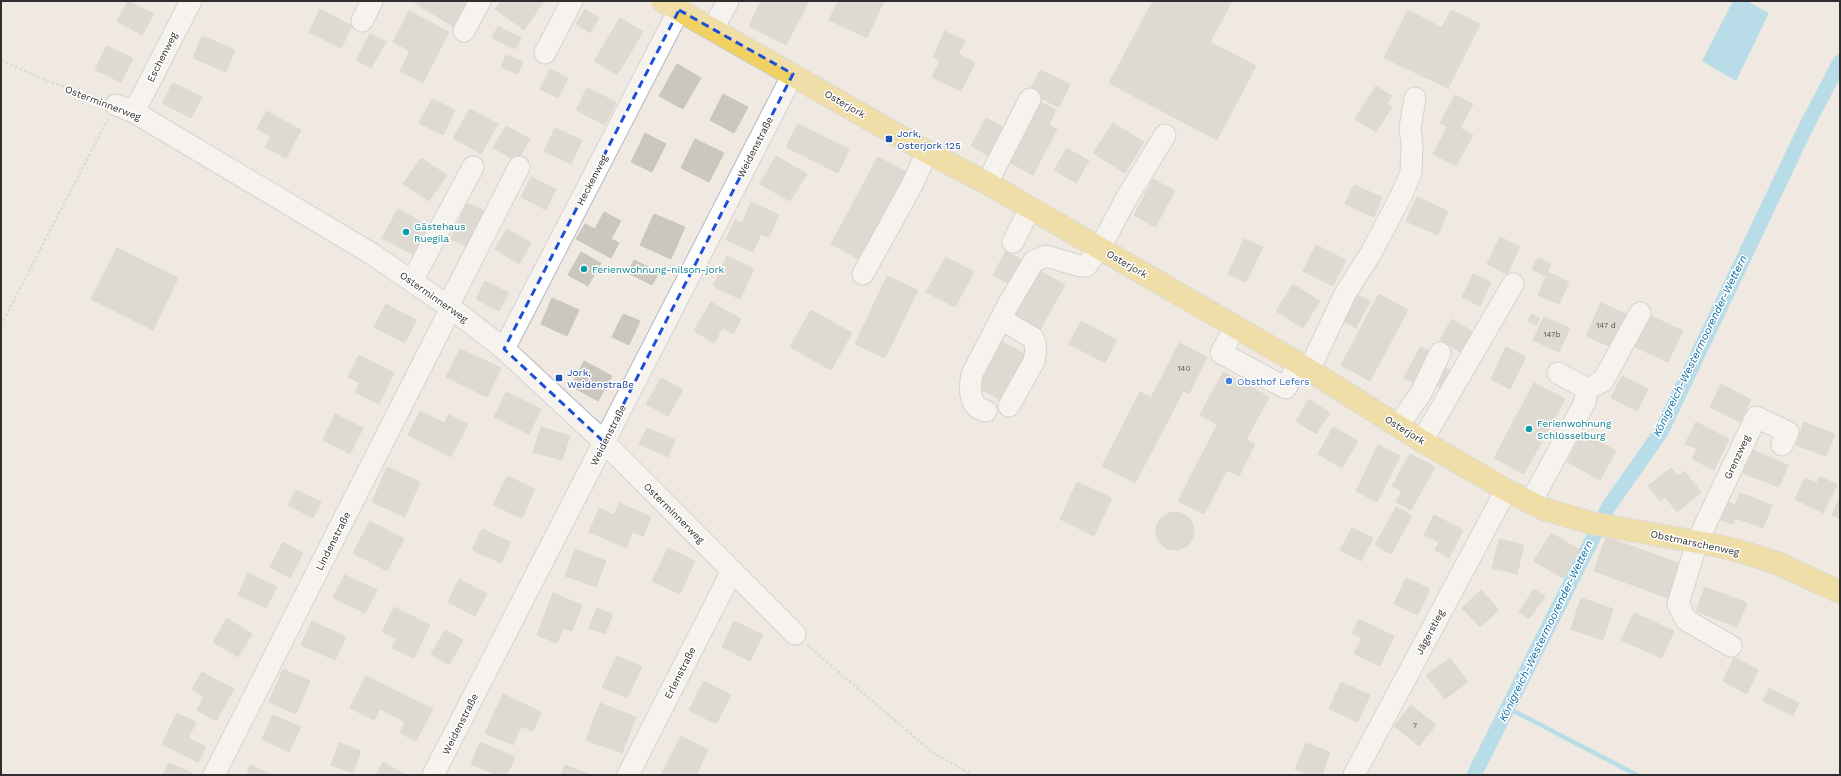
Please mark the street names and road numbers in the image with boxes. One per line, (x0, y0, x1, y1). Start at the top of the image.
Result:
street label: Eschenweg (145, 30, 180, 84)
street label: Osterminnerweg (63, 83, 143, 123)
street label: Osterjork (823, 88, 868, 120)
street label: Weidenstraße (735, 114, 775, 179)
street label: Heckenweg (575, 152, 610, 207)
street label: Osterjork (1105, 248, 1150, 280)
street label: Osterminnerweg (398, 269, 471, 325)
street label: Weidenstraße (588, 402, 628, 467)
street label: Osterjork (1383, 413, 1427, 447)
street label: Grenzweg (1722, 432, 1752, 481)
street label: Osterminnerweg (642, 481, 707, 546)
street label: Lindenstraße (314, 510, 353, 572)
street label: Obstmarschenweg (1650, 528, 1741, 558)
street label: Jägerstieg (1414, 607, 1447, 656)
street label: Erlenstraße (662, 645, 698, 701)
street label: Weidenstraße (440, 691, 480, 756)

